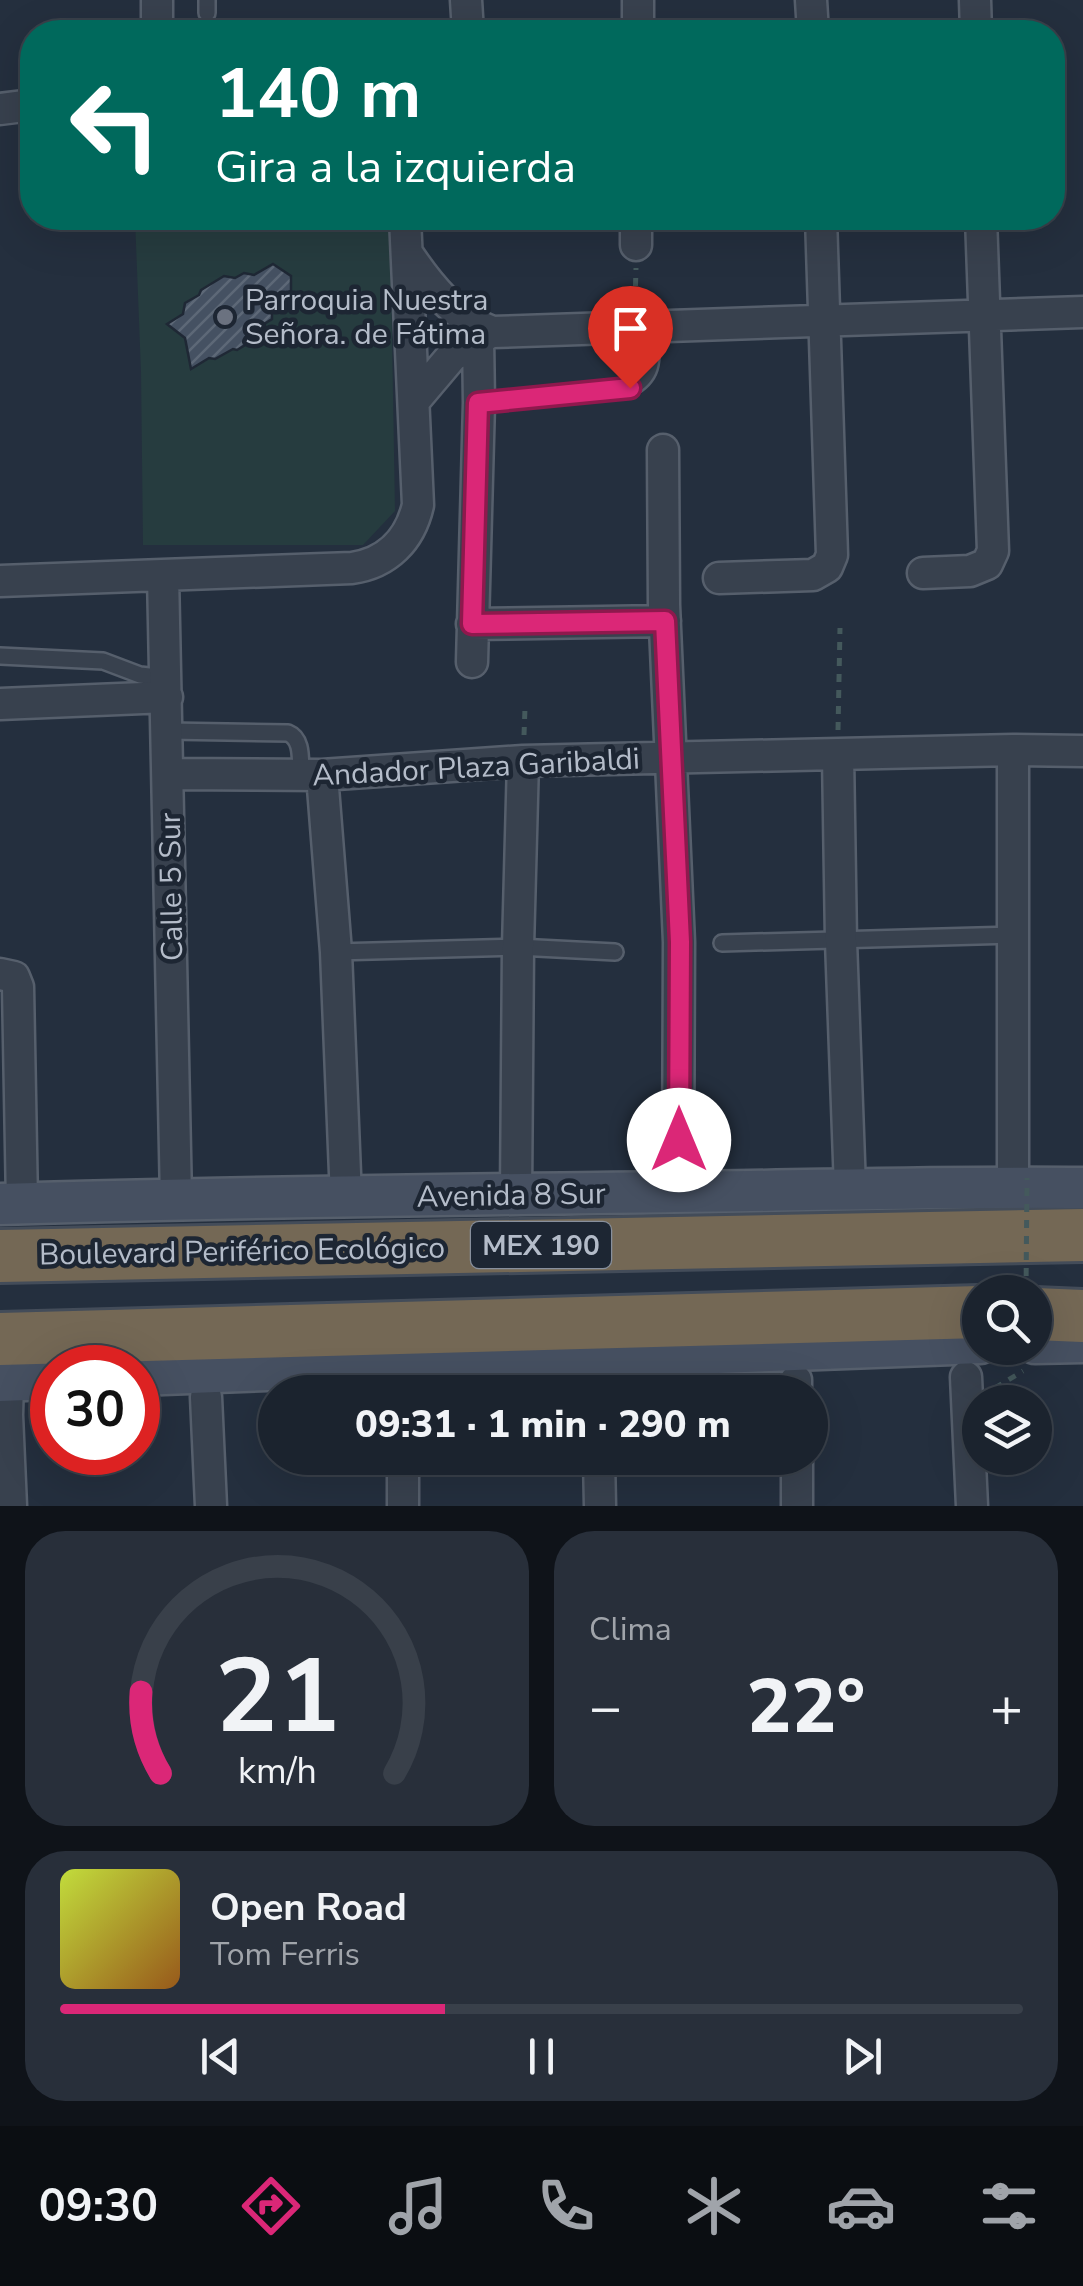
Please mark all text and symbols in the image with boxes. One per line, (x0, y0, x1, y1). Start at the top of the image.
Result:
text: 140 m (215, 46, 421, 142)
icon: left (50, 60, 180, 190)
text: Gira a la izquierda (215, 137, 576, 198)
place label: Parroquia Nuestra Señora. de Fátima (245, 280, 488, 355)
pin (588, 286, 673, 389)
icon: arrive (603, 301, 658, 356)
marker: Parroquia Nuestra Señora. de Fátima (214, 306, 236, 328)
street label: Andador Plaza Garibaldi (311, 738, 641, 797)
street label: Calle 5 Sur (150, 812, 193, 962)
position arrow (627, 1088, 731, 1192)
street label: Avenida 8 Sur (416, 1173, 606, 1218)
road number: MEX 190 (471, 1222, 611, 1268)
street label: Boulevard Periférico Ecológico (39, 1227, 445, 1276)
map controls (962, 1275, 1052, 1475)
button: search (962, 1275, 1052, 1365)
speed limit sign: 30 (30, 1345, 160, 1475)
button: layers (962, 1385, 1052, 1475)
text: 09:31 · 1 min · 290 m (355, 1399, 731, 1450)
text: Clima (589, 1608, 672, 1651)
text: 21 (215, 1626, 339, 1768)
text: 22° (747, 1656, 865, 1758)
text: − (589, 1670, 622, 1745)
text: + (990, 1670, 1023, 1745)
text: km/h (238, 1747, 316, 1796)
text: Open Road (210, 1882, 407, 1933)
text: Tom Ferris (210, 1933, 360, 1976)
icon: previous (193, 2029, 248, 2084)
icon: pause (514, 2029, 569, 2084)
icon: next (835, 2029, 890, 2084)
icon: directions (236, 2171, 306, 2241)
icon: music (383, 2171, 453, 2241)
icon: phone (531, 2171, 601, 2241)
icon: climate (679, 2171, 749, 2241)
icon: car (826, 2171, 896, 2241)
icon: filters (974, 2171, 1044, 2241)
text: 09:30 (39, 2176, 158, 2237)

